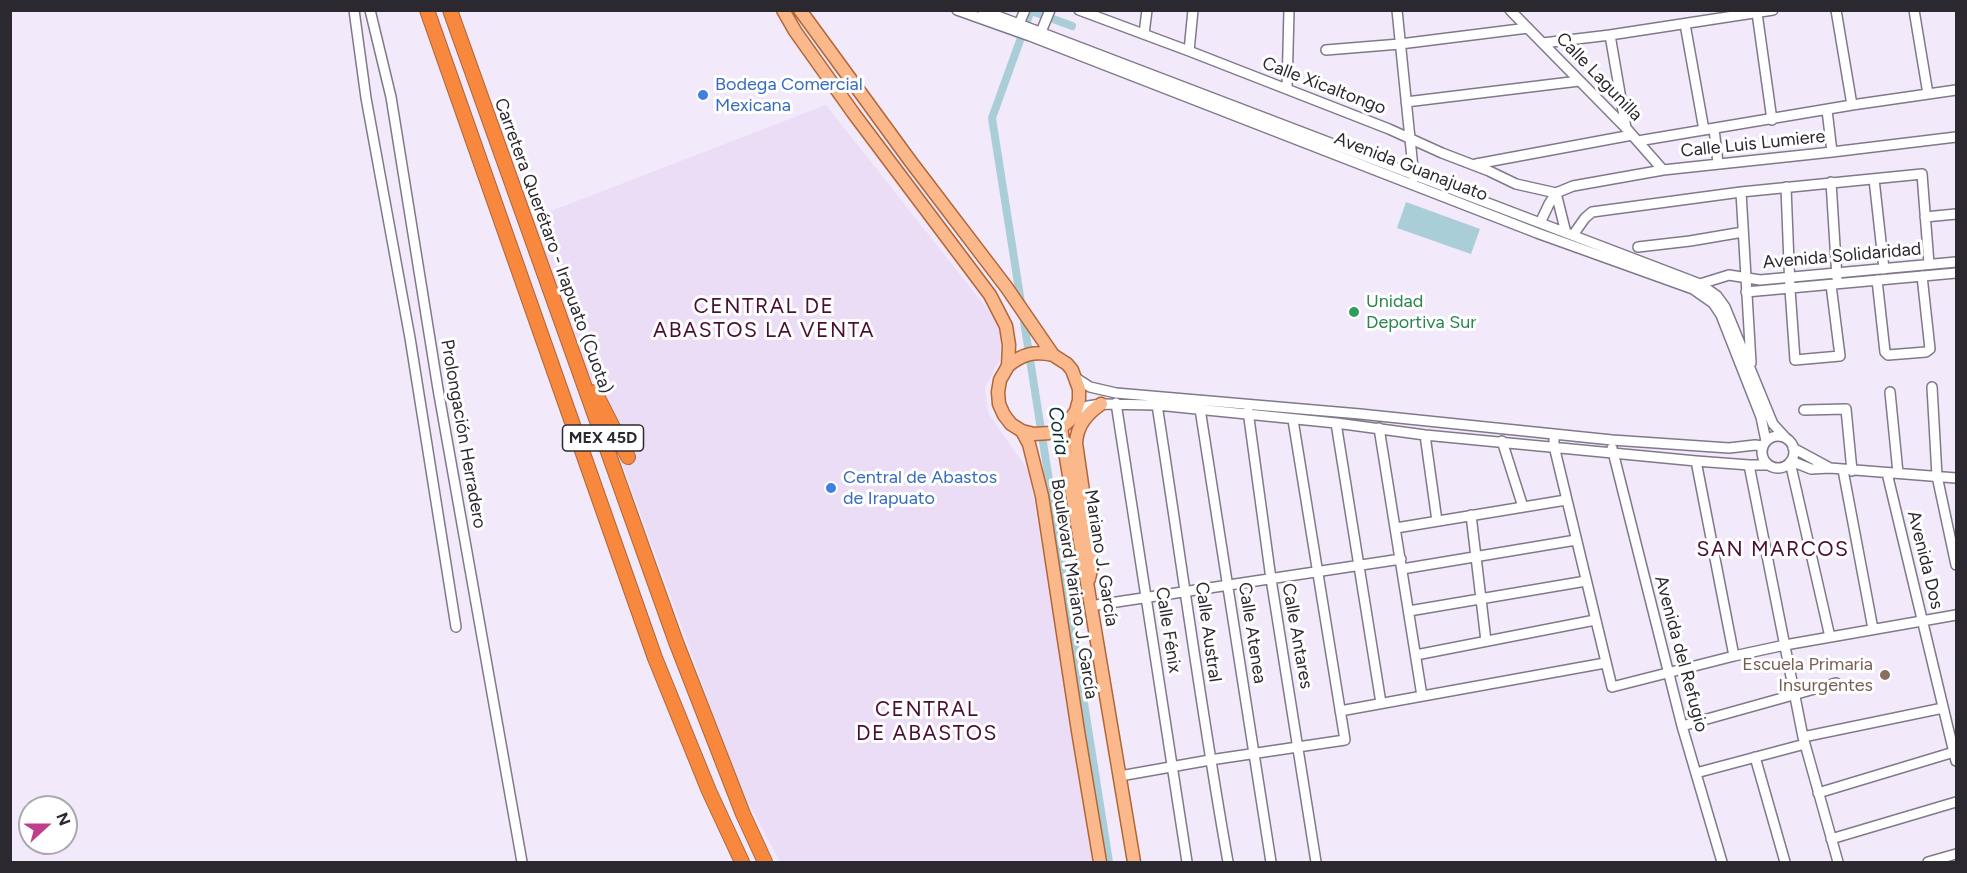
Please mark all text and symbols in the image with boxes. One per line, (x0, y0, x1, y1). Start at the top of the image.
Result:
street label: Calle Lagunilla (1551, 28, 1647, 126)
street label: Calle Xicaltongo (1259, 52, 1389, 120)
place label: Bodega Comercial Mexicana (715, 74, 863, 116)
marker: Bodega Comercial Mexicana (696, 88, 710, 102)
street label: Carretera Querétaro - Irapuato (Cuota) (489, 95, 617, 397)
street label: Calle Luis Lumiere (1680, 126, 1826, 162)
street label: Avenida Guanajuato (1331, 128, 1491, 206)
street label: Avenida Solidaridad (1762, 238, 1922, 274)
place label: Unidad Deportiva Sur (1366, 291, 1476, 334)
district label: CENTRAL DE ABASTOS LA VENTA (653, 294, 875, 344)
marker: Unidad Deportiva Sur (1347, 305, 1361, 319)
street label: Prolongación Herradero (436, 338, 490, 530)
water label: Coria (1042, 405, 1074, 457)
road number: MEX 45D (562, 425, 644, 451)
place label: Central de Abastos de Irapuato (843, 467, 997, 510)
street label: Boulevard Mariano J. García (1046, 477, 1102, 701)
marker: Central de Abastos de Irapuato (824, 481, 838, 495)
street label: Mariano J. García (1080, 488, 1122, 628)
street label: Avenida Dos (1902, 509, 1948, 611)
district label: SAN MARCOS (1696, 537, 1850, 563)
street label: Avenida del Refugio (1650, 573, 1712, 735)
street label: Calle Austral (1190, 580, 1226, 684)
street label: Calle Atenea (1233, 581, 1271, 685)
street label: Calle Antares (1277, 582, 1317, 690)
street label: Calle Fénix (1151, 586, 1185, 674)
place label: Escuela Primaria Insurgentes (1742, 654, 1873, 696)
marker: Escuela Primaria Insurgentes (1878, 668, 1892, 682)
district label: CENTRAL DE ABASTOS (856, 697, 998, 747)
north arrow (18, 795, 78, 855)
text: N (52, 810, 74, 828)

